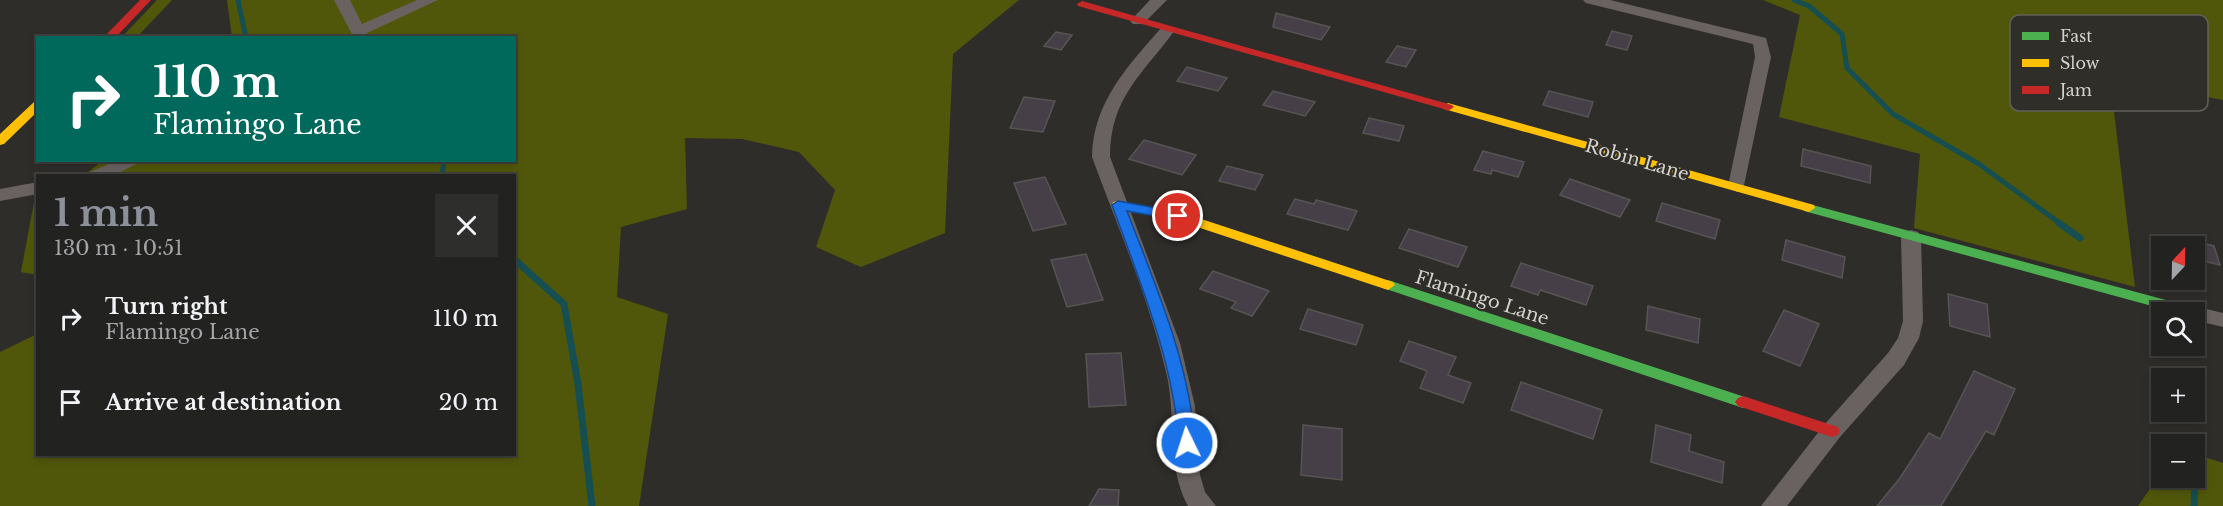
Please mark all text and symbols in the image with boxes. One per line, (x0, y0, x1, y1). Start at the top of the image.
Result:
legend (2010, 15, 2208, 111)
text: Fast (2060, 26, 2092, 46)
text: Slow (2060, 53, 2100, 73)
text: 110 m (153, 56, 279, 108)
icon: right (54, 60, 132, 138)
text: Jam (2058, 80, 2092, 100)
text: Flamingo Lane (153, 108, 362, 141)
street label: Robin Lane (1583, 135, 1691, 185)
pin (1152, 190, 1203, 241)
text: 1 min (54, 191, 158, 236)
button: close (435, 194, 498, 257)
icon: arrive (1161, 199, 1194, 232)
text: 130 m · 10:51 (54, 236, 183, 260)
north arrow (2151, 236, 2205, 290)
map controls (2151, 236, 2205, 488)
street label: Flamingo Lane (1412, 266, 1552, 330)
text: Turn right (105, 293, 227, 320)
icon: right (54, 302, 87, 335)
button: search (2151, 302, 2205, 356)
text: 110 m (433, 305, 498, 332)
text: Flamingo Lane (105, 320, 260, 344)
button: + (2151, 368, 2205, 422)
icon: arrive (54, 386, 87, 419)
text: Arrive at destination (105, 389, 342, 416)
text: 20 m (439, 389, 498, 416)
position arrow (1155, 411, 1219, 475)
button: − (2151, 434, 2205, 488)

